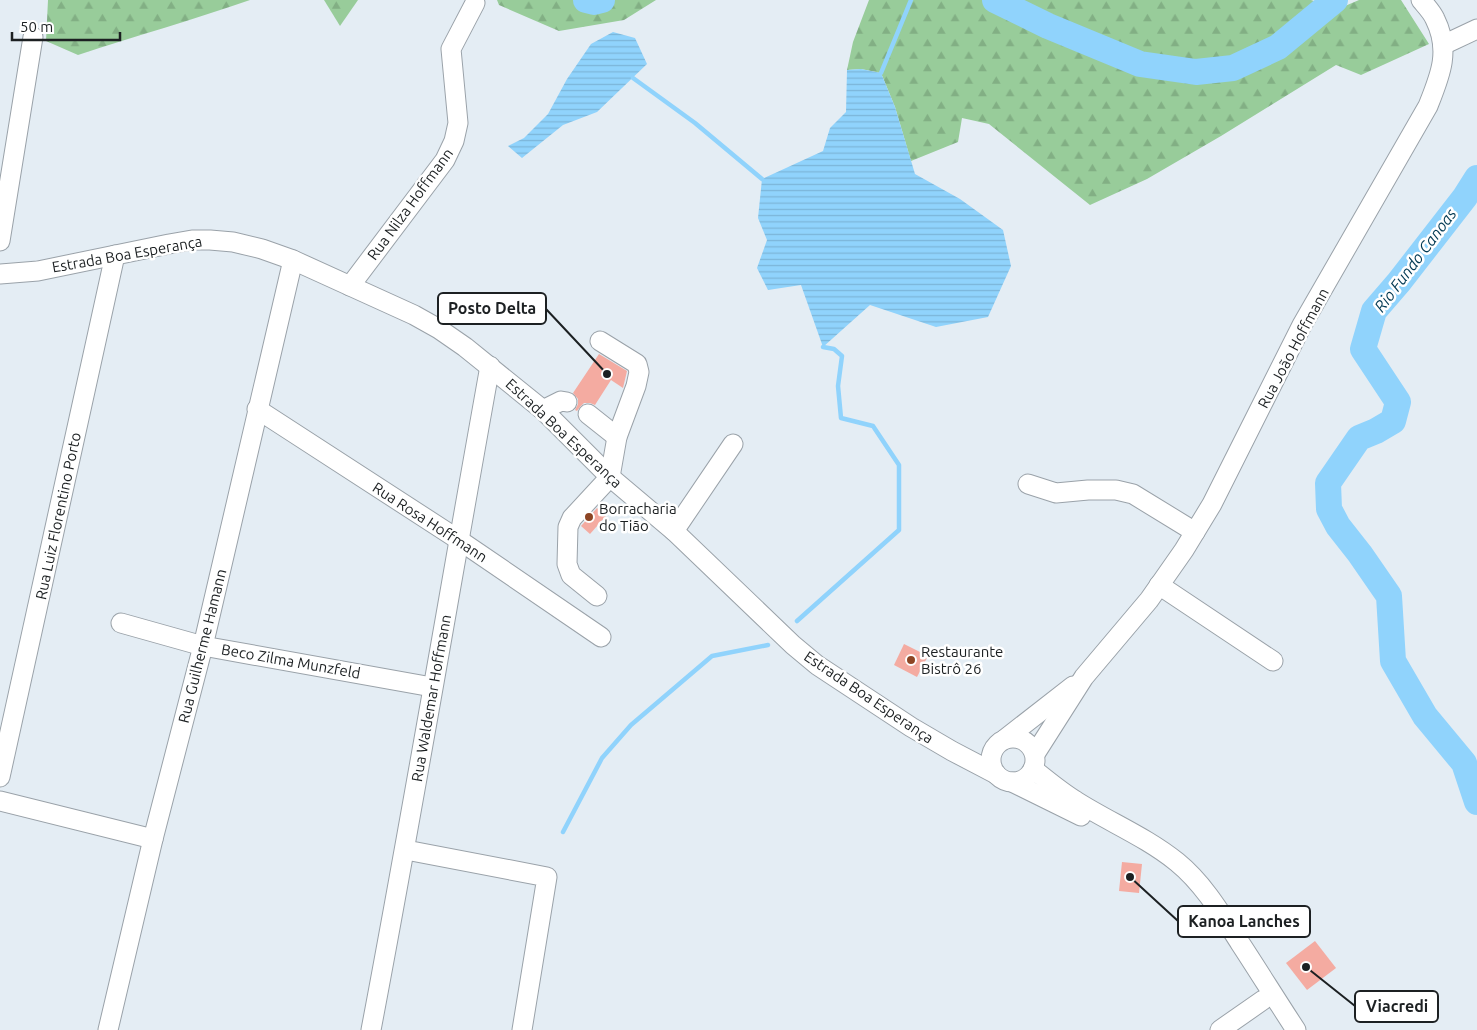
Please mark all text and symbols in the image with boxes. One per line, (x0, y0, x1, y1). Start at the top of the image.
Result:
scale bar (12, 10, 120, 42)
text: 50 m (20, 18, 53, 35)
street label: Rua Nilza Hoffmann (364, 145, 456, 263)
water label: Rio Fundo Canoas (1370, 205, 1460, 315)
street label: Estrada Boa Esperança (51, 232, 203, 276)
street label: Rua João Hoffmann (1254, 285, 1332, 411)
callout: Posto Delta (438, 293, 546, 324)
text: Posto Delta (448, 299, 536, 317)
street label: Estrada Boa Esperança (503, 375, 625, 491)
street label: Rua Luiz Florentino Porto (32, 431, 84, 601)
street label: Rua Rosa Hoffmann (369, 479, 491, 565)
place label: Borracharia do Tião (599, 500, 677, 534)
marker: Borracharia do Tião (583, 511, 595, 523)
street label: Rua Guilherme Hamann (175, 567, 229, 725)
street label: Rua Waldemar Hoffmann (408, 613, 454, 783)
street label: Beco Zilma Munzfeld (220, 640, 362, 682)
place label: Restaurante Bistrô 26 (921, 643, 1003, 677)
street label: Estrada Boa Esperança (801, 647, 937, 747)
marker: Restaurante Bistrô 26 (905, 654, 917, 666)
callout: Kanoa Lanches (1178, 906, 1310, 937)
text: Kanoa Lanches (1188, 912, 1300, 930)
callout: Viacredi (1355, 991, 1438, 1022)
text: Viacredi (1366, 997, 1428, 1015)

